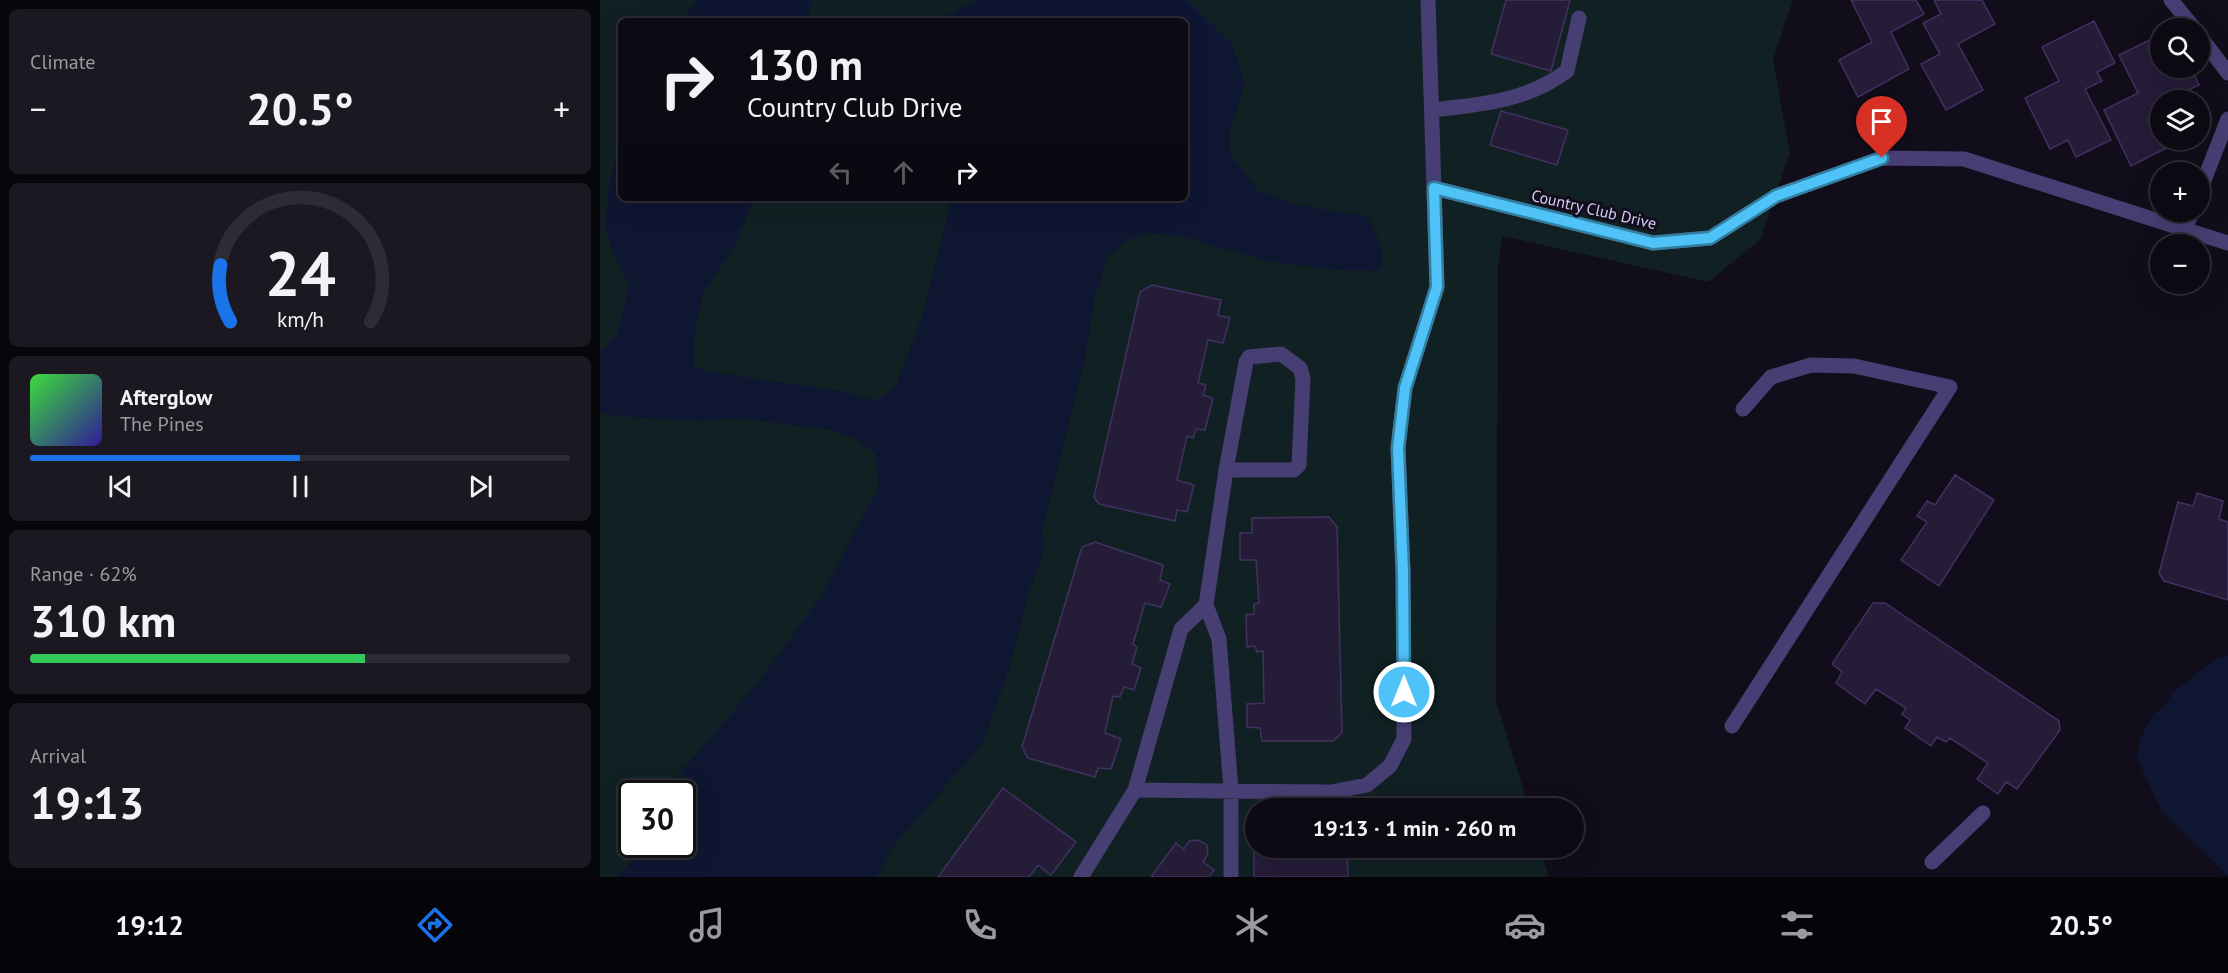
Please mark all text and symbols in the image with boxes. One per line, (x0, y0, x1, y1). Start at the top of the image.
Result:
map controls (2150, 18, 2210, 294)
button: search (2150, 18, 2210, 78)
text: 130 m (747, 37, 863, 92)
icon: right (648, 42, 726, 120)
text: Climate (30, 49, 96, 75)
text: 20.5° (246, 79, 354, 137)
text: − (30, 87, 47, 130)
text: + (553, 87, 570, 130)
text: Country Club Drive (747, 90, 963, 124)
button: layers (2150, 90, 2210, 150)
pin (1856, 96, 1907, 158)
icon: arrive (1865, 105, 1898, 138)
icon: left (824, 156, 857, 189)
icon: ahead (887, 156, 920, 189)
icon: right (950, 156, 983, 189)
button: + (2150, 162, 2210, 222)
street label: Country Club Drive (1530, 185, 1658, 233)
text: 24 (265, 232, 335, 313)
button: − (2150, 234, 2210, 294)
text: km/h (276, 305, 323, 333)
text: Afterglow (120, 383, 212, 411)
text: The Pines (120, 411, 204, 437)
icon: previous (104, 470, 137, 503)
icon: pause (284, 470, 317, 503)
icon: next (464, 470, 497, 503)
text: Range · 62% (30, 561, 137, 587)
text: 310 km (30, 591, 176, 649)
position arrow (1372, 660, 1436, 724)
text: Arrival (30, 743, 86, 769)
text: 19:13 (30, 773, 144, 831)
speed limit sign: 30 (618, 780, 696, 858)
text: 19:13 · 1 min · 260 m (1313, 814, 1516, 842)
icon: directions (414, 904, 456, 946)
icon: music (686, 904, 728, 946)
icon: phone (959, 904, 1001, 946)
icon: climate (1231, 904, 1273, 946)
icon: car (1504, 904, 1546, 946)
icon: filters (1776, 904, 1818, 946)
text: 19:12 (115, 908, 184, 942)
text: 20.5° (2048, 908, 2113, 942)

